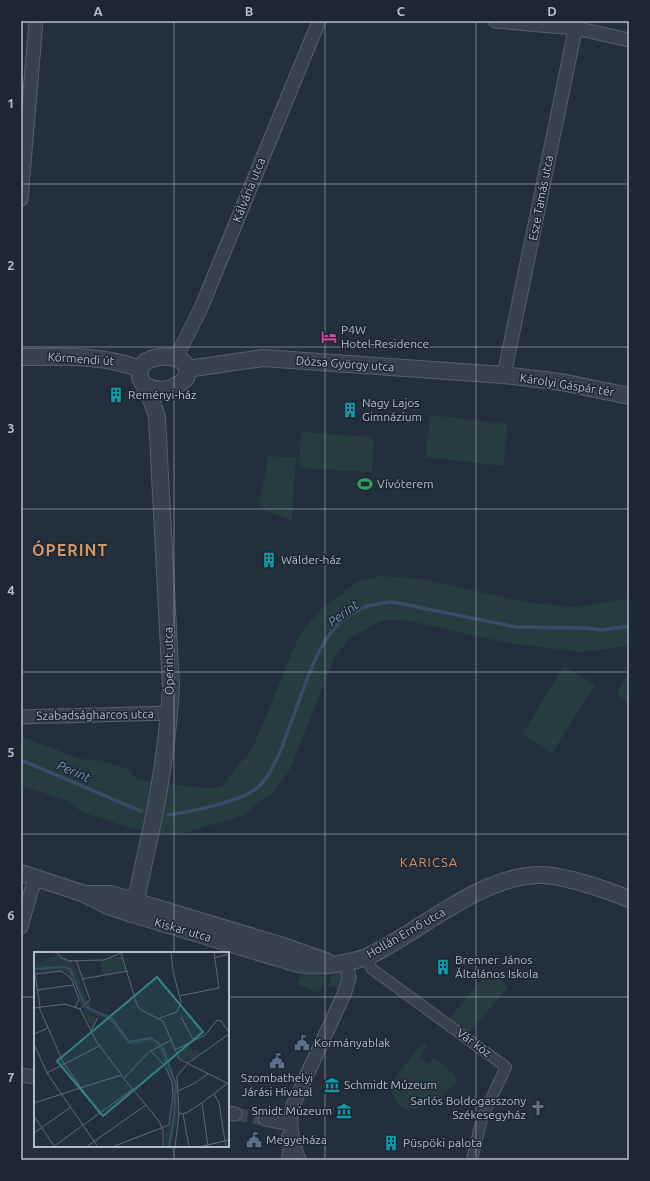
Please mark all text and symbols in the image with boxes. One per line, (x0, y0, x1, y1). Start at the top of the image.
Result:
text: A (93, 4, 103, 18)
text: B (245, 4, 254, 18)
text: C (397, 4, 406, 18)
text: D (547, 4, 557, 18)
text: 1 (7, 96, 15, 110)
street label: Esze Tamás utca (526, 154, 555, 242)
street label: Kálvária utca (230, 156, 267, 224)
text: 2 (7, 258, 15, 272)
place label: P4W Hotel-Residence (341, 323, 429, 350)
hotel icon: P4W Hotel-Residence (320, 328, 338, 346)
street label: Körmendi út (47, 350, 115, 367)
street label: Dózsa György utca (295, 354, 395, 373)
street label: Károlyi Gáspár tér (519, 371, 616, 398)
building icon: Reményi-ház (107, 386, 125, 404)
place label: Reményi-ház (128, 388, 197, 401)
place label: Nagy Lajos Gimnázium (362, 396, 422, 423)
building icon: Nagy Lajos Gimnázium (341, 401, 359, 419)
text: 3 (7, 421, 15, 435)
sports icon: Vívóterem (356, 475, 374, 493)
place label: Vívóterem (377, 477, 434, 490)
district label: ÓPERINT (32, 539, 108, 559)
building icon: Wälder-ház (260, 551, 278, 569)
place label: Wälder-ház (281, 553, 342, 566)
text: 4 (7, 583, 15, 597)
water label: Perint (325, 597, 362, 629)
street label: Óperint utca (161, 627, 176, 695)
street label: Szabadságharcos utca (36, 707, 154, 722)
text: 5 (7, 745, 15, 759)
water label: Perint (55, 758, 94, 785)
district label: KARICSA (400, 855, 458, 869)
street label: Hollán Ernő utca (364, 905, 447, 960)
text: 6 (7, 908, 15, 922)
street label: Kiskar utca (153, 915, 213, 944)
inset map (34, 952, 229, 1147)
place label: Brenner János Általános Iskola (455, 953, 538, 980)
building icon: Brenner János Általános Iskola (434, 958, 452, 976)
street label: Vár köz (455, 1026, 494, 1060)
public building icon: Kormányablak (293, 1034, 311, 1052)
place label: Kormányablak (314, 1036, 390, 1049)
public building icon: Szombathelyi Járási Hivatal (268, 1052, 286, 1070)
text: 7 (7, 1070, 15, 1084)
place label: Szombathelyi Járási Hivatal (241, 1071, 313, 1098)
museum icon: Schmidt Múzeum (323, 1076, 341, 1094)
place label: Schmidt Múzeum (344, 1078, 437, 1091)
place label: Sarlós Boldogasszony Székesegyház (411, 1094, 526, 1121)
church icon: Sarlós Boldogasszony Székesegyház (529, 1099, 547, 1117)
museum icon: Smidt Múzeum (335, 1102, 353, 1120)
place label: Smidt Múzeum (251, 1104, 332, 1117)
public building icon: Megyeháza (245, 1131, 263, 1149)
place label: Megyeháza (266, 1133, 327, 1146)
building icon: Püspöki palota (382, 1134, 400, 1152)
place label: Püspöki palota (403, 1136, 482, 1149)

